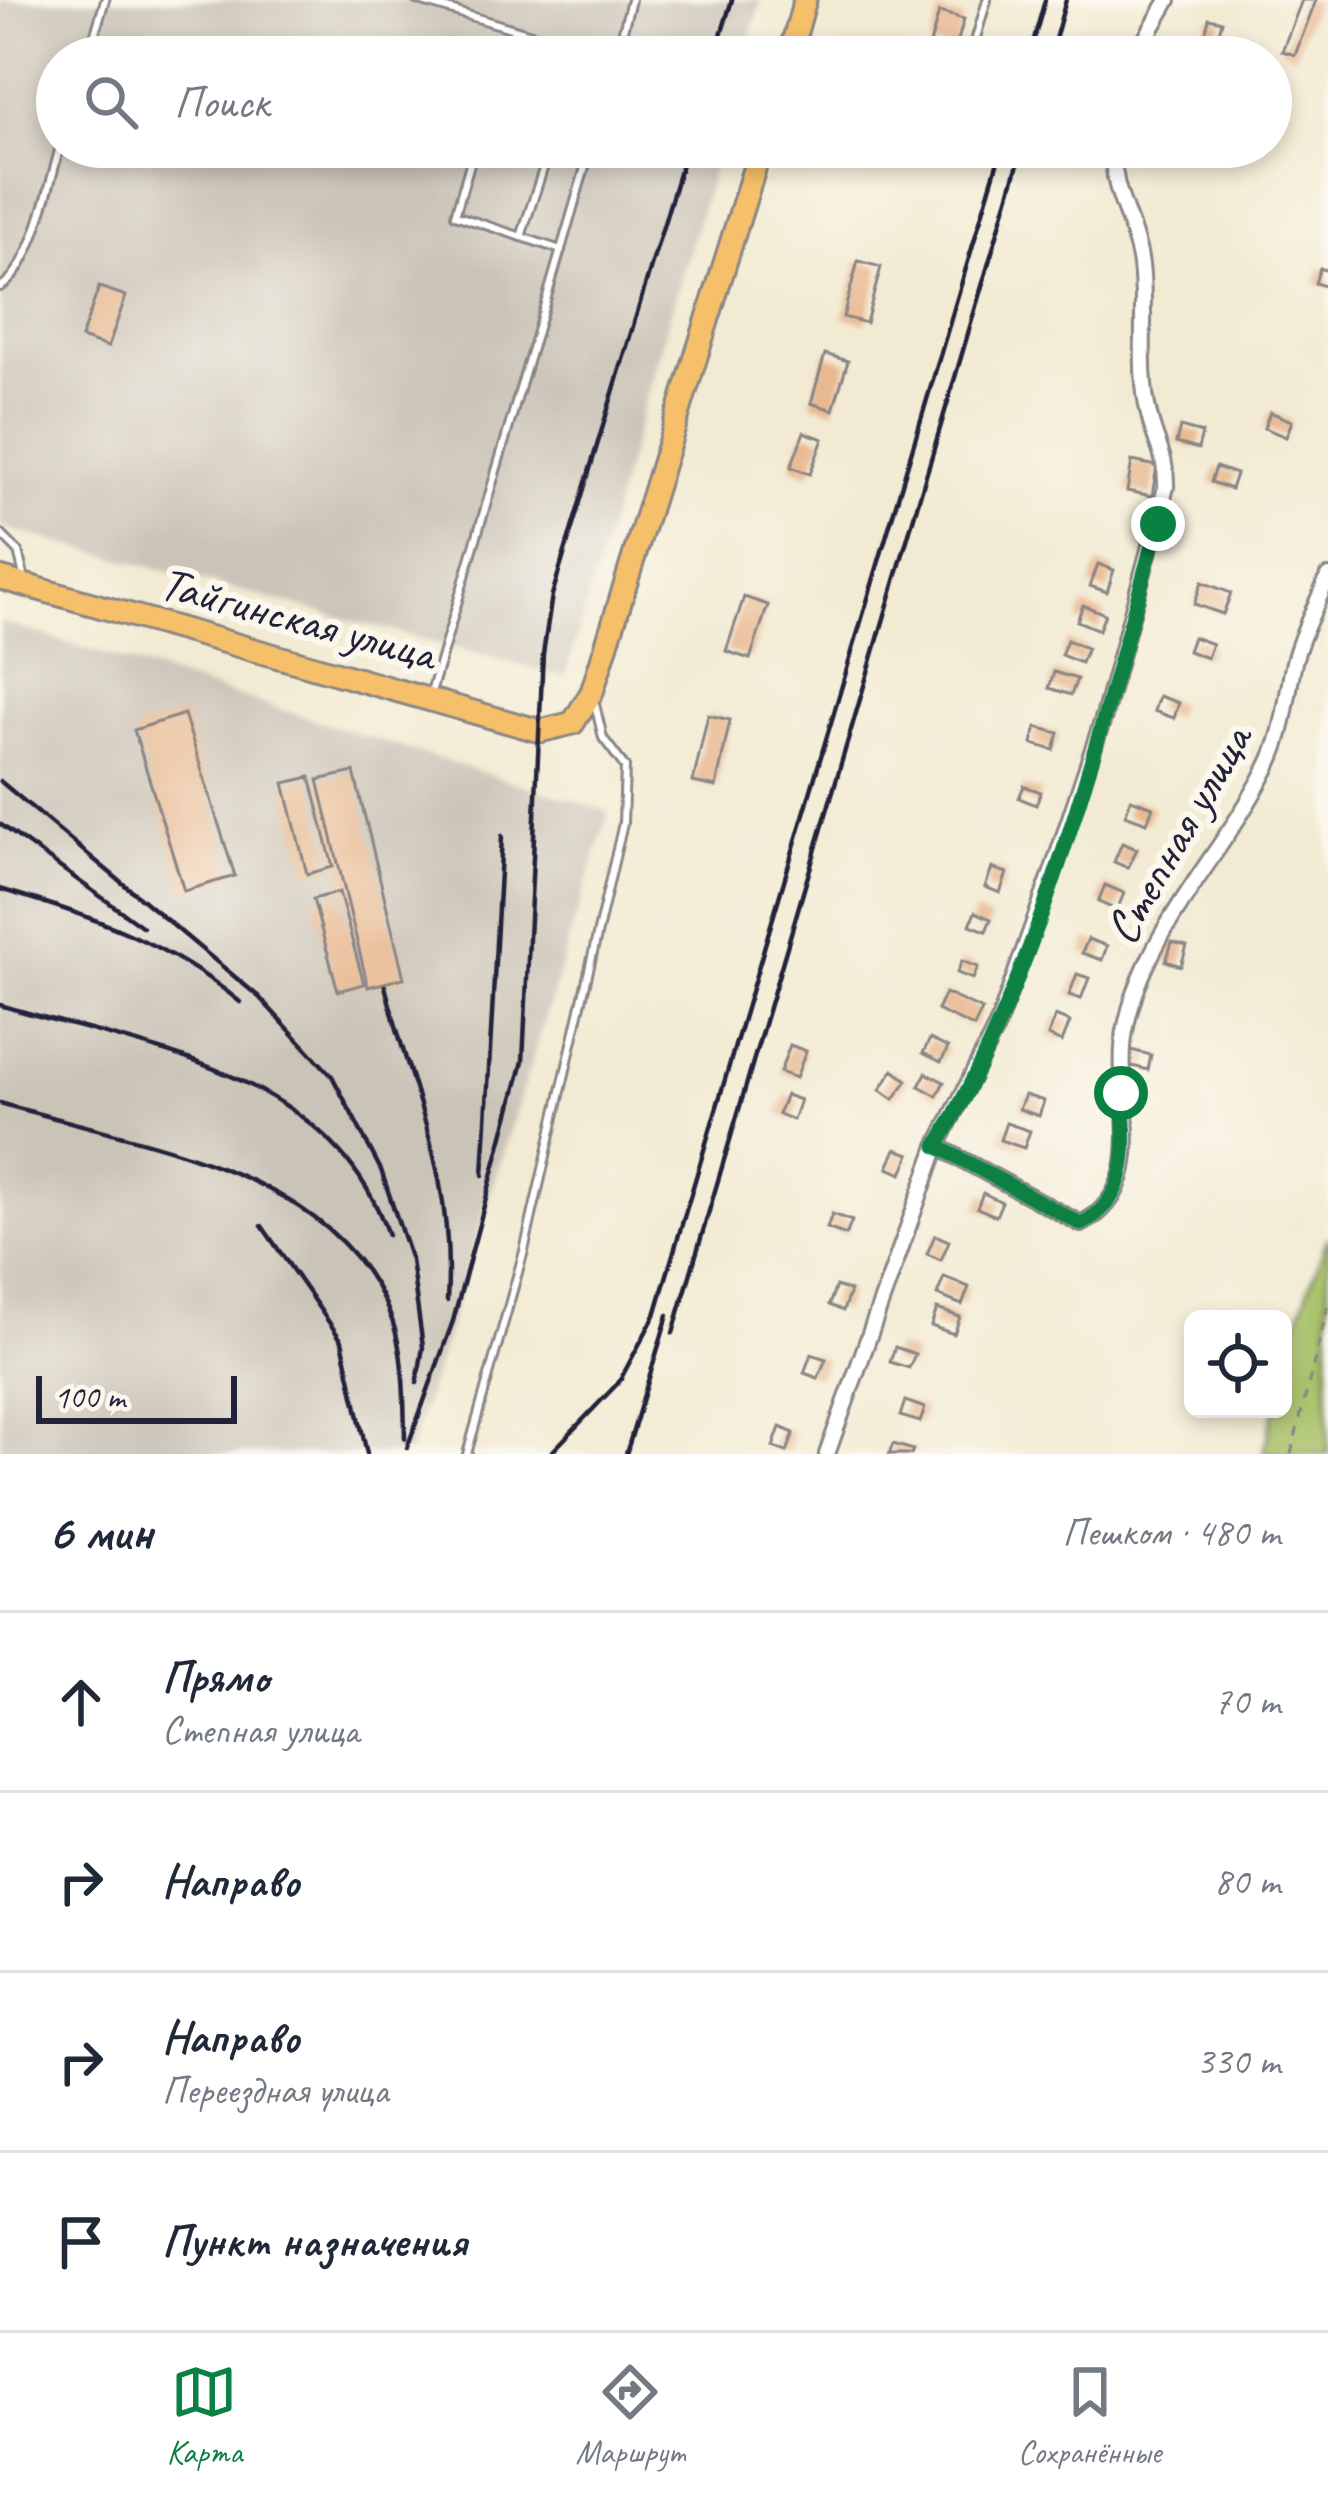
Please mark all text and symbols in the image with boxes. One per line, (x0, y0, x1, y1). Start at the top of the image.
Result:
search box (36, 36, 1292, 168)
icon: search (78, 69, 144, 135)
text: Поиск (174, 74, 269, 131)
route end (1131, 497, 1185, 551)
street label: Тайгинская улица (154, 552, 446, 685)
street label: Степная улица (1091, 711, 1267, 955)
route start (1094, 1066, 1148, 1120)
map controls (1184, 1310, 1292, 1418)
button: locate (1184, 1310, 1292, 1418)
scale bar (36, 1370, 237, 1423)
text: 100 m (54, 1376, 125, 1418)
text: 6 мин (48, 1500, 153, 1564)
text: Пешком · 480 m (1062, 1508, 1280, 1557)
text: Прямо (162, 1649, 269, 1706)
icon: ahead (48, 1669, 114, 1735)
text: 70 m (1214, 1677, 1280, 1726)
text: Степная улица (162, 1706, 359, 1755)
icon: right (48, 1849, 114, 1915)
text: Направо (162, 1853, 300, 1910)
text: 80 m (1214, 1857, 1280, 1906)
text: Направо (162, 2009, 300, 2066)
icon: right (48, 2029, 114, 2095)
text: 330 m (1196, 2037, 1280, 2086)
text: Переездная улица (162, 2066, 388, 2115)
icon: arrive (48, 2209, 114, 2275)
text: Пункт назначения (162, 2213, 467, 2270)
tab: Карта (167, 2359, 242, 2473)
tab: Маршрут (576, 2359, 685, 2473)
tab: Сохранённые (1018, 2359, 1161, 2473)

